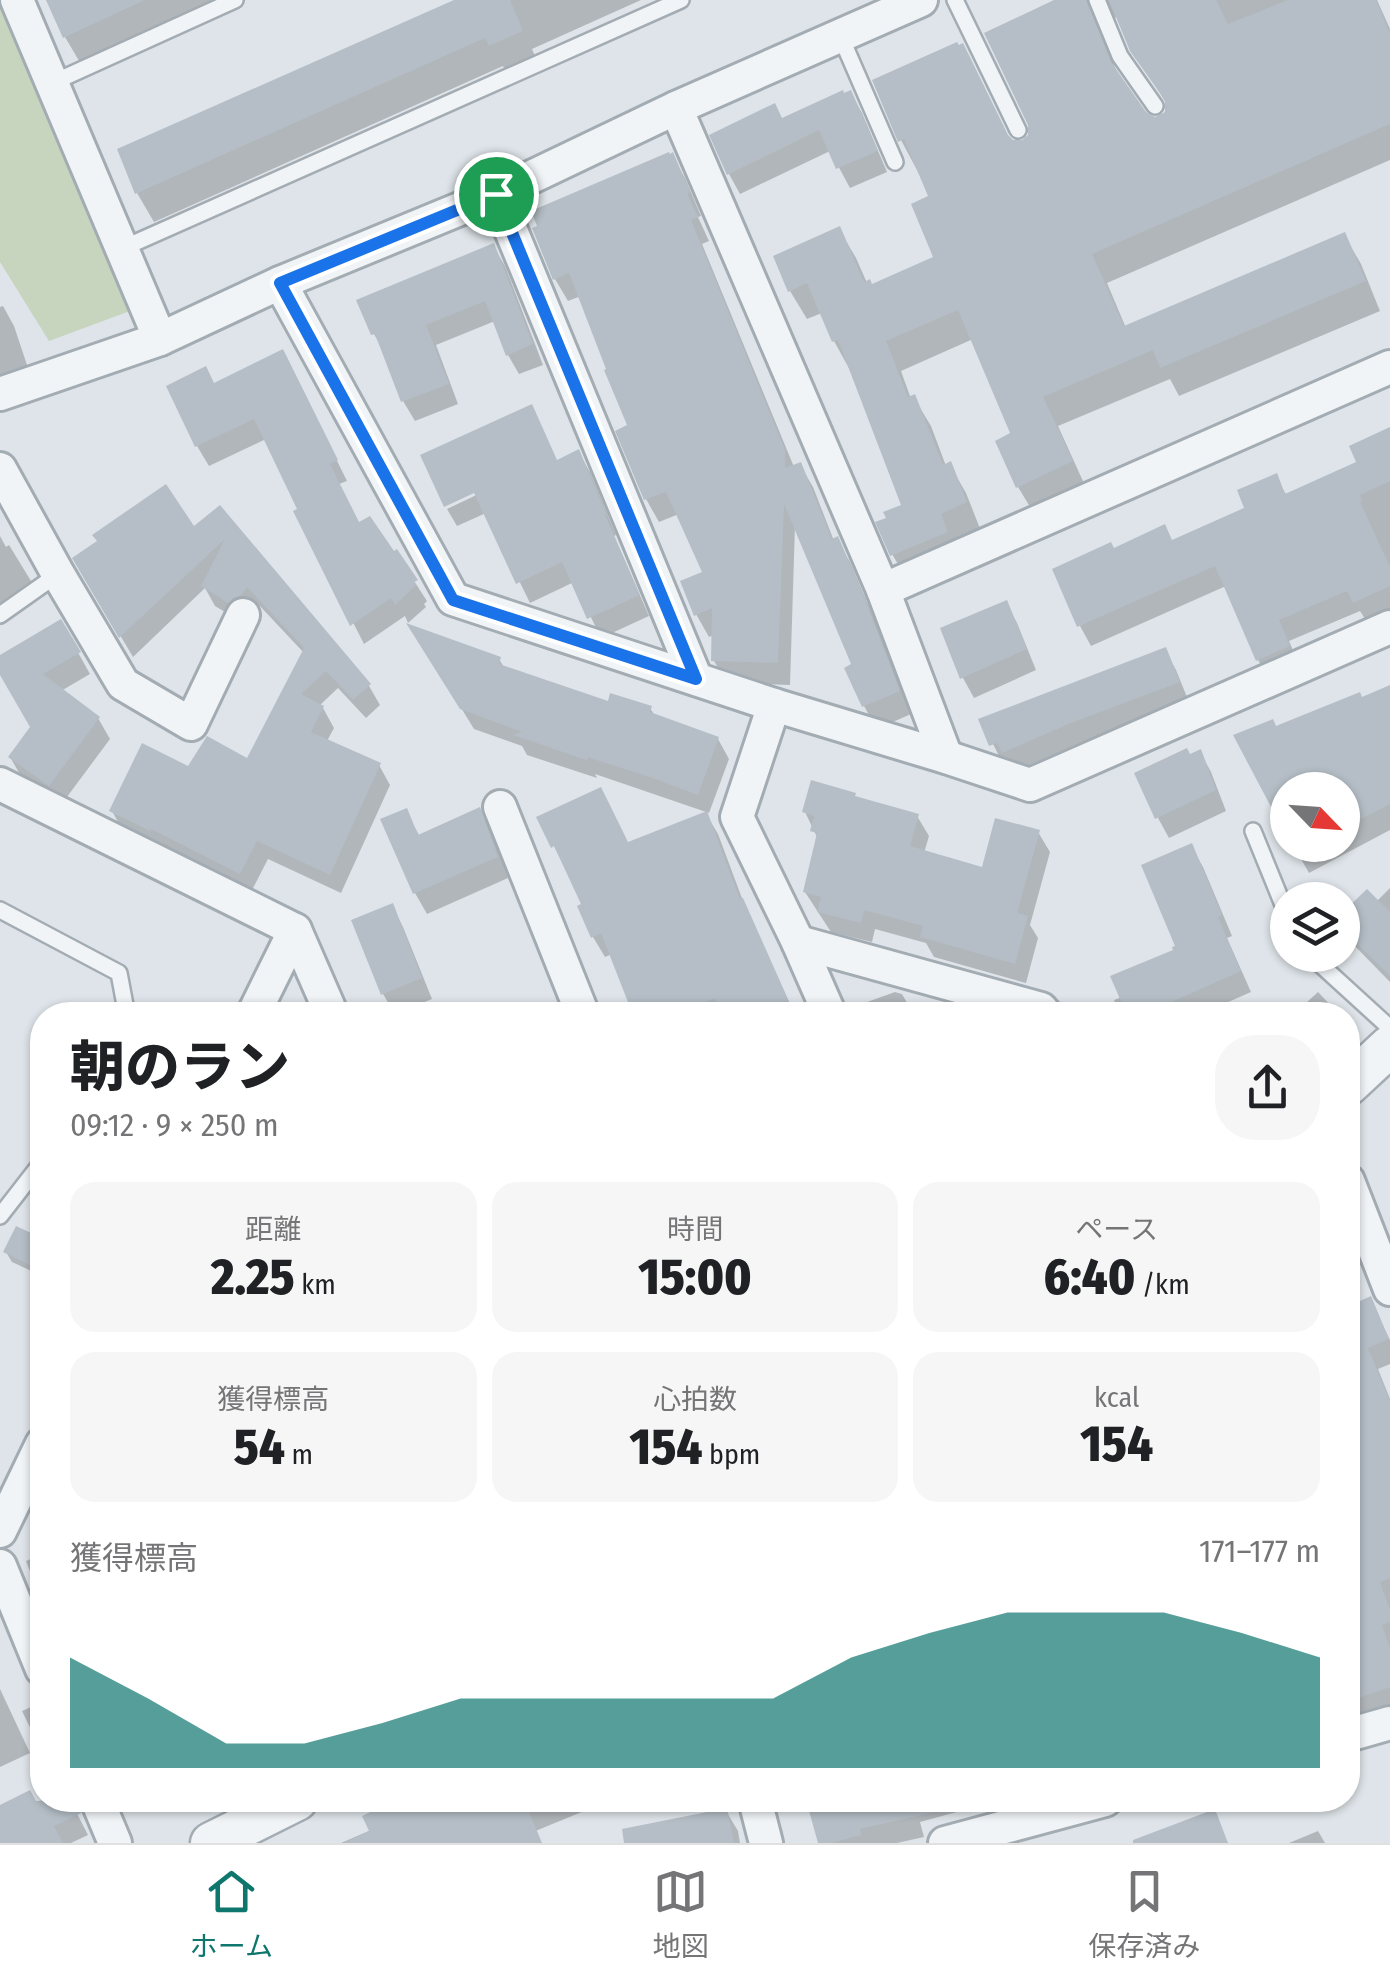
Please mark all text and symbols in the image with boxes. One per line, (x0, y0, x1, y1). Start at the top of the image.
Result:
pin (454, 152, 539, 237)
icon: arrive (469, 167, 524, 222)
north arrow (1270, 772, 1360, 862)
map controls (1270, 772, 1360, 972)
button: layers (1270, 882, 1360, 972)
text: 朝のラン (70, 1035, 290, 1101)
button: share (1215, 1035, 1320, 1140)
text: 09:12 · 9 × 250 m (70, 1106, 279, 1144)
text: 距離 (245, 1213, 301, 1246)
text: 時間 (667, 1213, 723, 1246)
text: ペース (1075, 1213, 1158, 1246)
text: 2.25 (211, 1247, 295, 1307)
text: 15:00 (638, 1247, 752, 1307)
text: 6:40 (1044, 1247, 1135, 1307)
text: km (295, 1268, 336, 1301)
text: /km (1135, 1268, 1190, 1301)
text: kcal (1094, 1381, 1139, 1414)
text: 獲得標高 (217, 1383, 329, 1416)
text: 心拍数 (653, 1383, 737, 1416)
text: 154 (1080, 1414, 1153, 1474)
text: 54 (234, 1417, 285, 1477)
text: 154 (630, 1417, 702, 1477)
text: m (285, 1438, 313, 1471)
text: bpm (702, 1438, 760, 1471)
text: 171–177 m (1199, 1532, 1320, 1570)
text: 獲得標高 (70, 1539, 198, 1577)
tab: ホーム (190, 1864, 273, 1964)
tab: 地図 (653, 1864, 709, 1964)
tab: 保存済み (1088, 1864, 1200, 1964)

